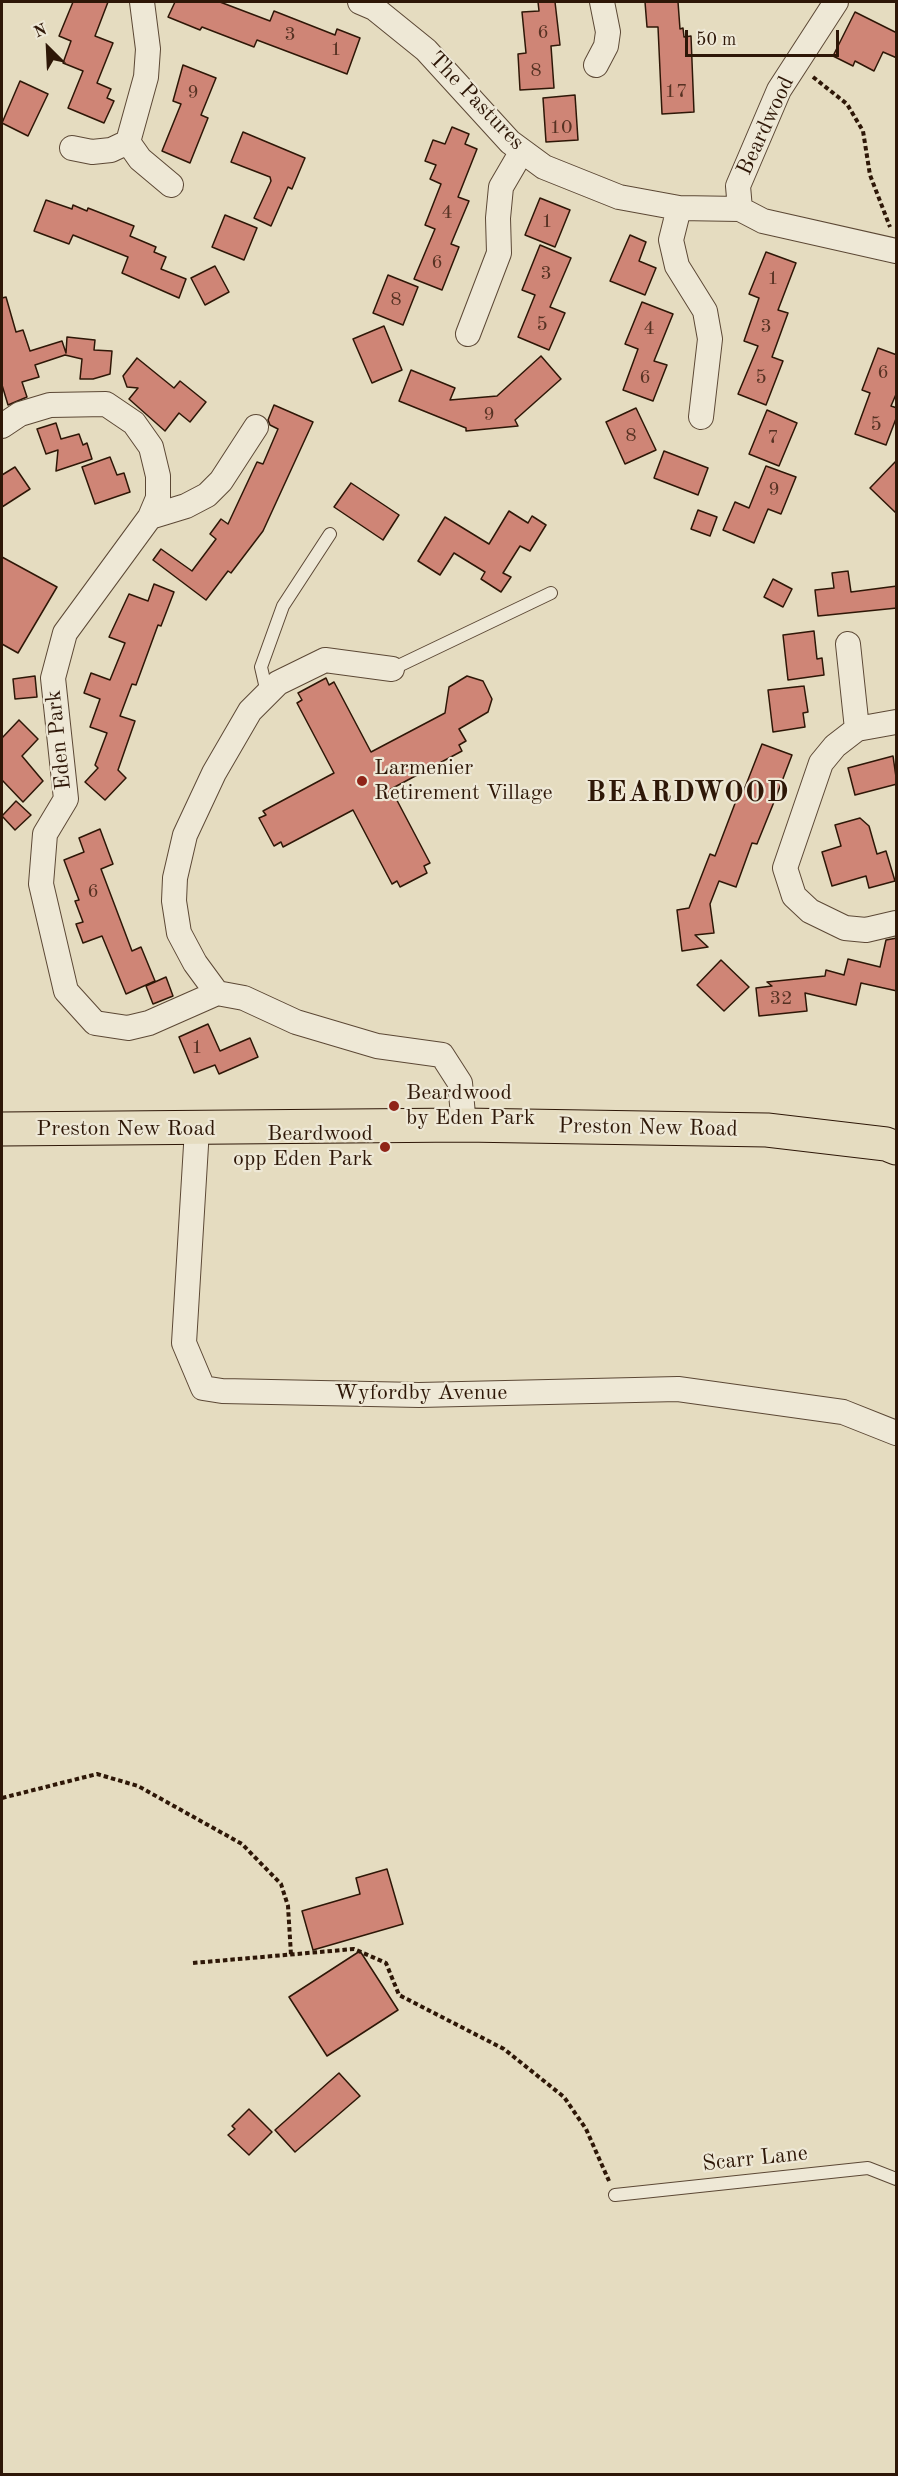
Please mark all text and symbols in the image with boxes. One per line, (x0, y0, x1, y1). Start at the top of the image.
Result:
north arrow (18, 18, 78, 78)
scale bar (688, 18, 842, 56)
house number: 6 (537, 21, 549, 45)
text: N (32, 22, 50, 41)
house number: 3 (284, 23, 296, 47)
text: 50 m (696, 31, 736, 49)
house number: 1 (330, 38, 342, 62)
street label: The Pastures (423, 46, 529, 156)
house number: 8 (530, 59, 542, 83)
street label: Beardwood (732, 72, 800, 180)
house number: 17 (664, 80, 688, 104)
house number: 9 (187, 81, 199, 105)
house number: 10 (549, 116, 573, 140)
house number: 4 (441, 201, 453, 225)
house number: 1 (541, 210, 553, 234)
house number: 6 (431, 251, 443, 275)
house number: 3 (540, 262, 552, 286)
house number: 1 (767, 267, 779, 291)
house number: 8 (390, 288, 402, 312)
house number: 5 (536, 313, 548, 337)
house number: 3 (760, 315, 772, 339)
house number: 4 (643, 317, 655, 341)
house number: 6 (877, 361, 889, 385)
house number: 6 (639, 366, 651, 390)
house number: 5 (755, 366, 767, 390)
house number: 9 (483, 403, 495, 427)
house number: 5 (870, 413, 882, 437)
house number: 8 (625, 424, 637, 448)
house number: 7 (767, 426, 779, 450)
house number: 9 (768, 478, 780, 502)
street label: Eden Park (41, 689, 77, 791)
place label: Larmenier Retirement Village (374, 755, 553, 806)
marker: Larmenier Retirement Village (355, 774, 369, 788)
district label: BEARDWOOD (586, 777, 790, 811)
house number: 6 (87, 880, 99, 904)
house number: 32 (769, 987, 793, 1011)
house number: 1 (191, 1036, 203, 1060)
place label: Beardwood by Eden Park (406, 1080, 535, 1132)
marker: Beardwood by Eden Park (387, 1099, 401, 1113)
street label: Preston New Road (558, 1113, 738, 1143)
street label: Preston New Road (36, 1116, 216, 1142)
place label: Beardwood opp Eden Park (233, 1121, 373, 1172)
marker: Beardwood opp Eden Park (378, 1140, 392, 1154)
street label: Wyfordby Avenue (335, 1380, 507, 1406)
street label: Scarr Lane (701, 2140, 809, 2178)

